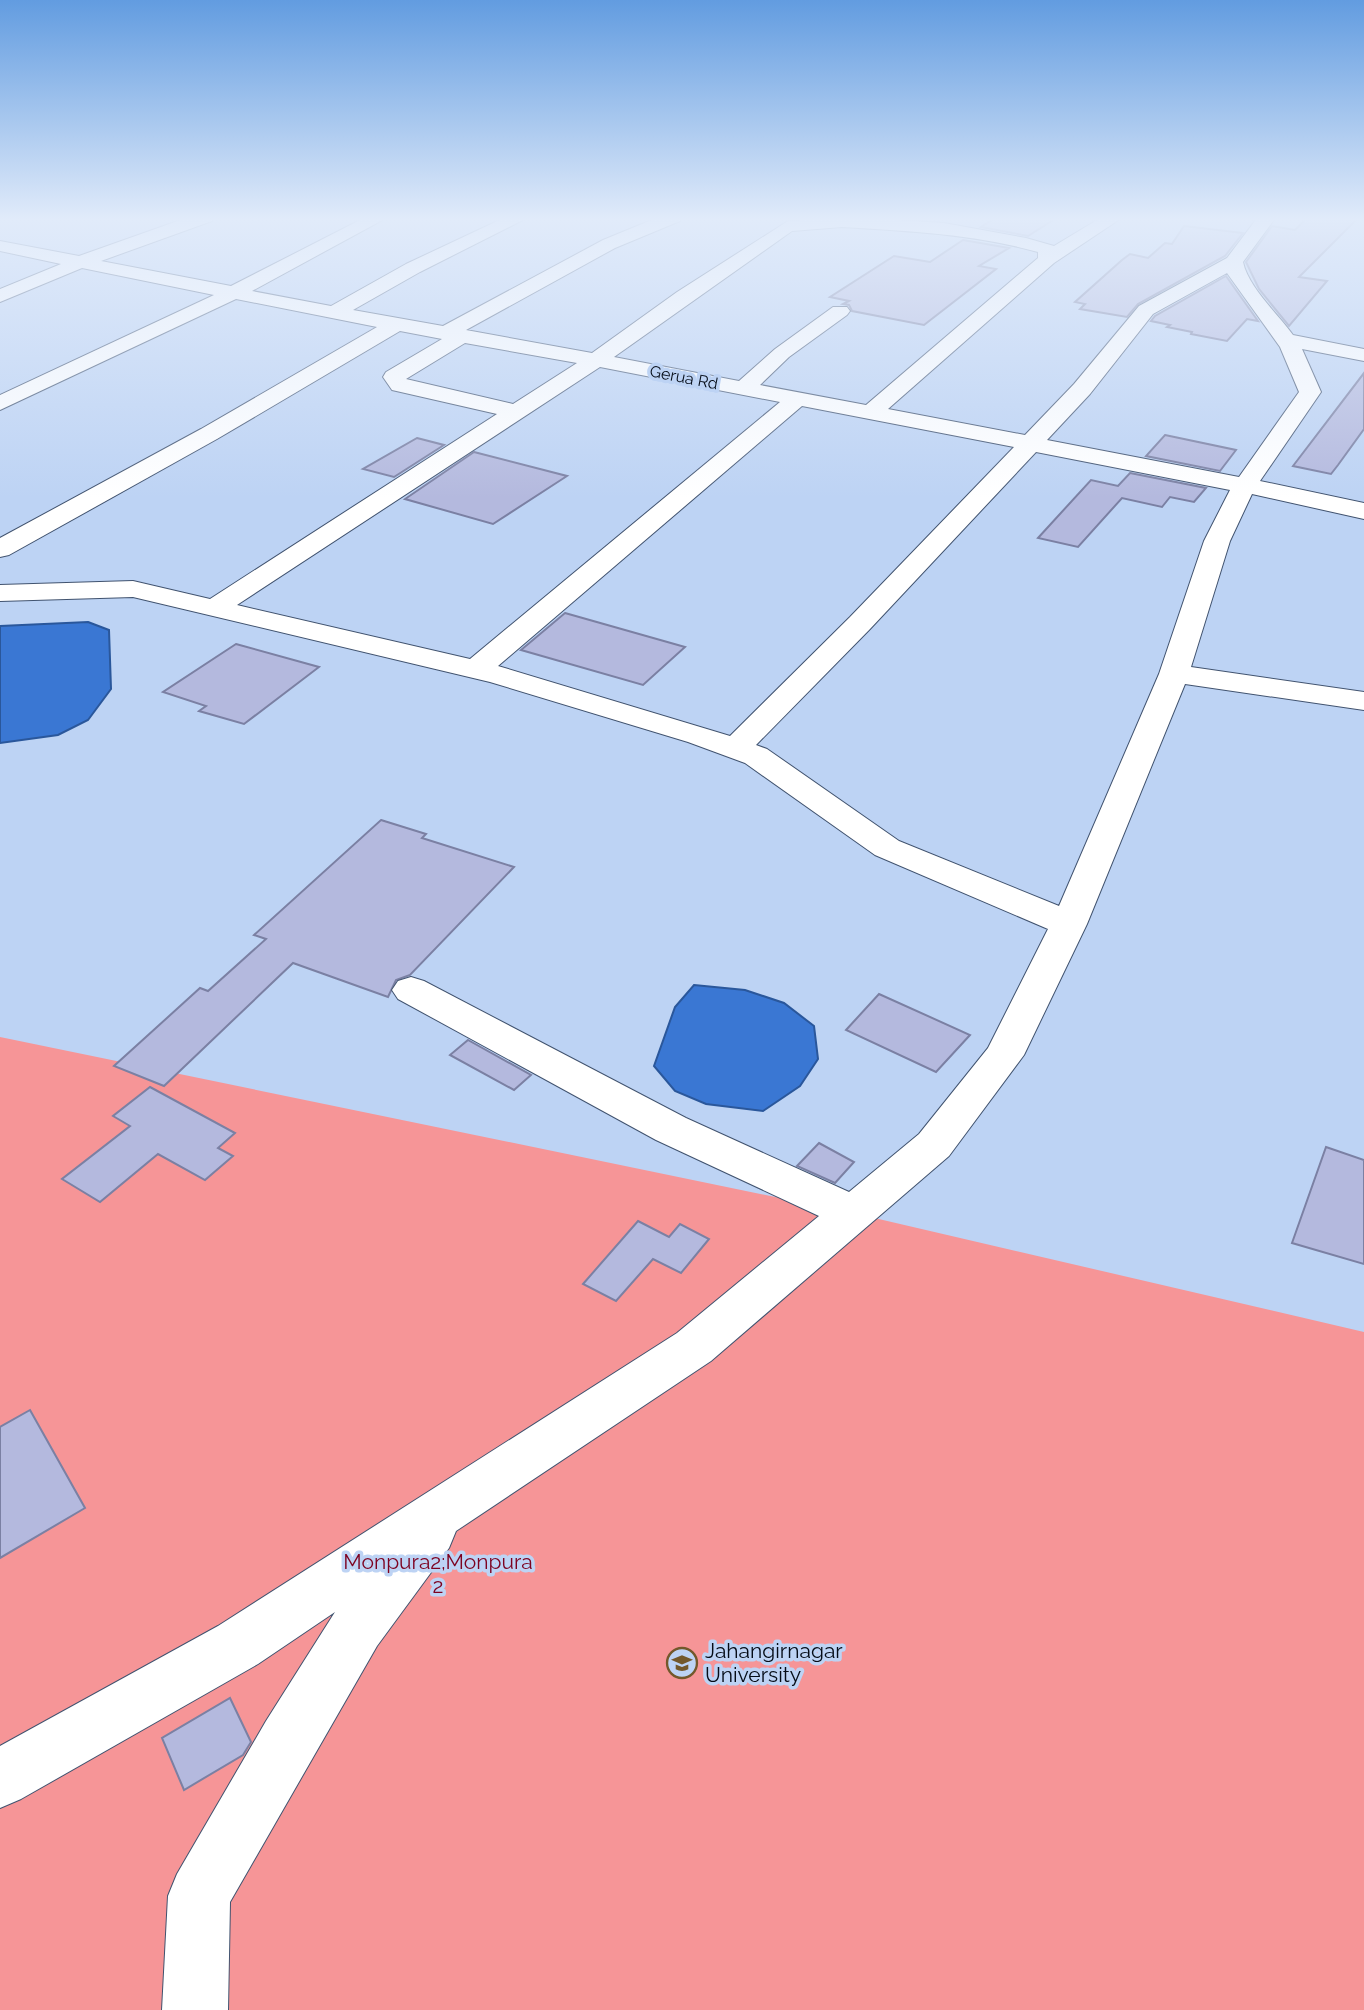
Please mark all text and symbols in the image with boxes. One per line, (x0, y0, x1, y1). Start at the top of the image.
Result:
street label: Gerua Rd (648, 362, 720, 393)
park label: Monpura2;Monpura 2 (343, 1549, 533, 1598)
place label: Jahangirnagar University (705, 1638, 843, 1687)
school or university icon: Jahangirnagar University (665, 1646, 699, 1680)

